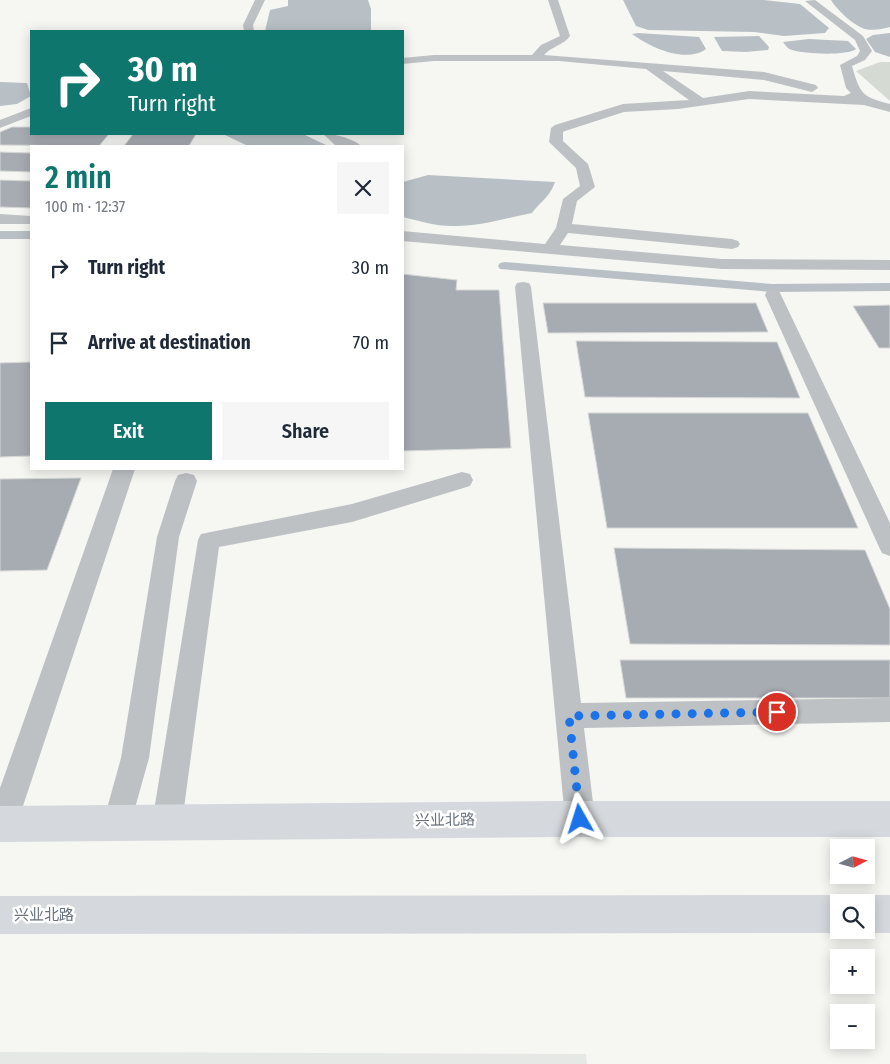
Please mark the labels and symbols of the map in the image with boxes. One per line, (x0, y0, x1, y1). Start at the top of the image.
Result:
pin (756, 691, 798, 733)
position arrow (553, 792, 605, 844)
street label: 兴业北路 (415, 810, 475, 830)
north arrow (830, 839, 875, 884)
street label: 兴业北路 (14, 906, 74, 924)

